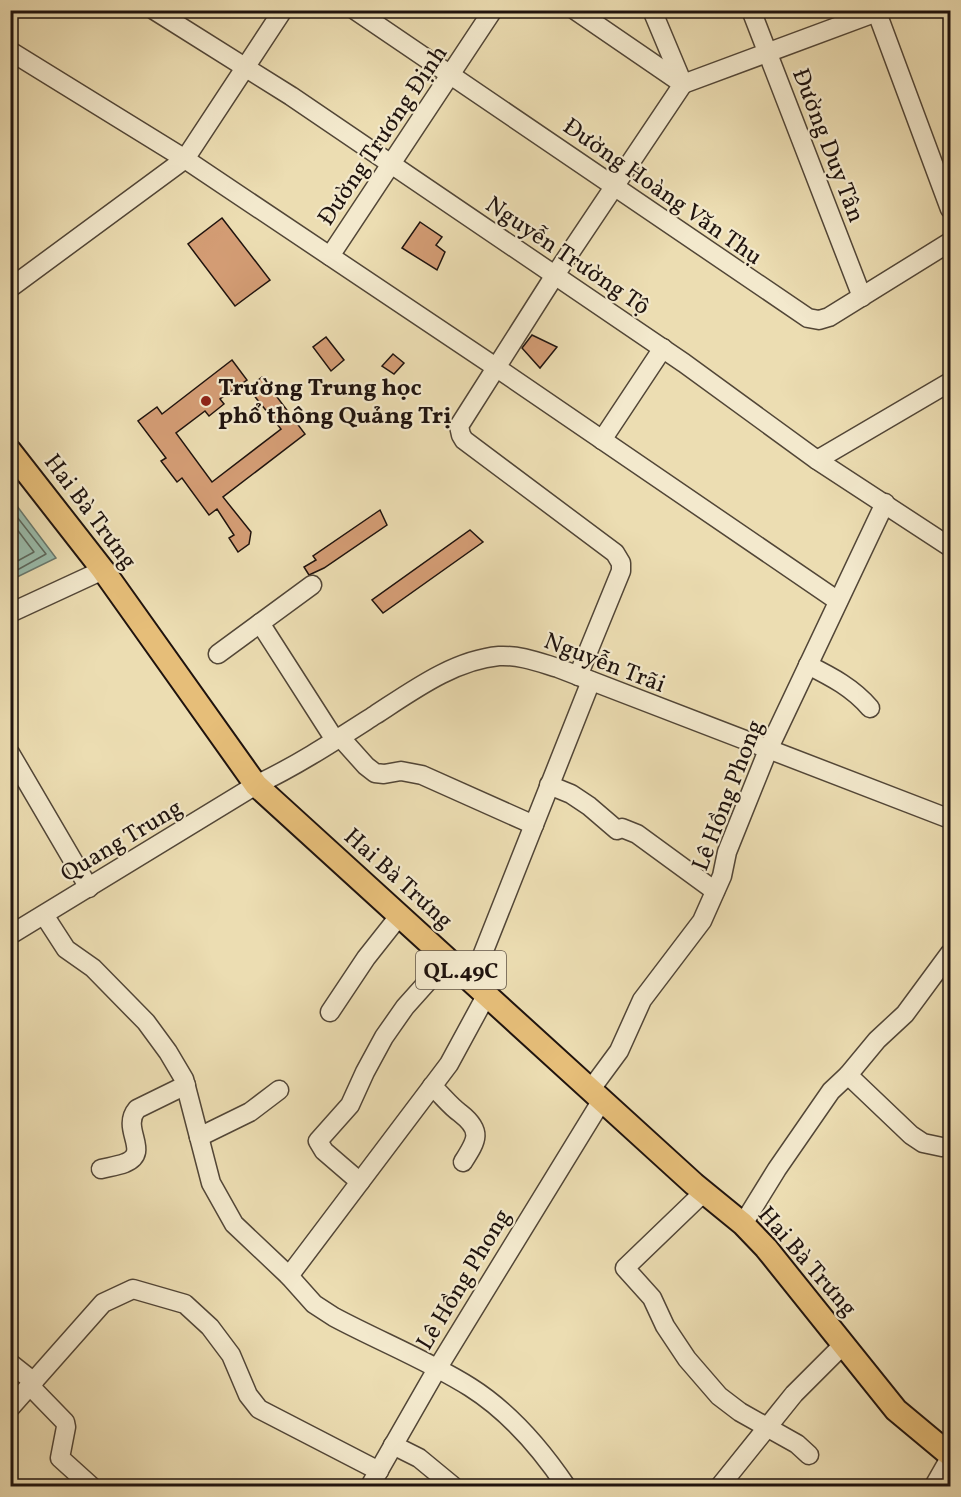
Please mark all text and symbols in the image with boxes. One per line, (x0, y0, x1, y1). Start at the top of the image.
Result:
street label: Đường Trương Định (311, 39, 457, 233)
street label: Đường Duy Tân (782, 64, 872, 228)
street label: Đường Hoàng Văn Thụ (555, 111, 769, 275)
street label: Nguyễn Trường Tộ (478, 189, 656, 324)
place label: Trường Trung học phổ thông Quảng Trị (218, 372, 452, 434)
marker: Trường Trung học phổ thông Quảng Trị (199, 394, 213, 408)
street label: Hai Bà Trưng (35, 447, 144, 577)
street label: Nguyễn Trãi (539, 625, 670, 703)
street label: Lê Hồng Phong (684, 715, 773, 876)
street label: Quang Trung (55, 792, 189, 892)
street label: Hai Bà Trưng (335, 821, 460, 938)
road number: QL.49C (416, 951, 506, 989)
street label: Hai Bà Trưng (749, 1200, 864, 1325)
street label: Lê Hồng Phong (409, 1203, 520, 1357)

